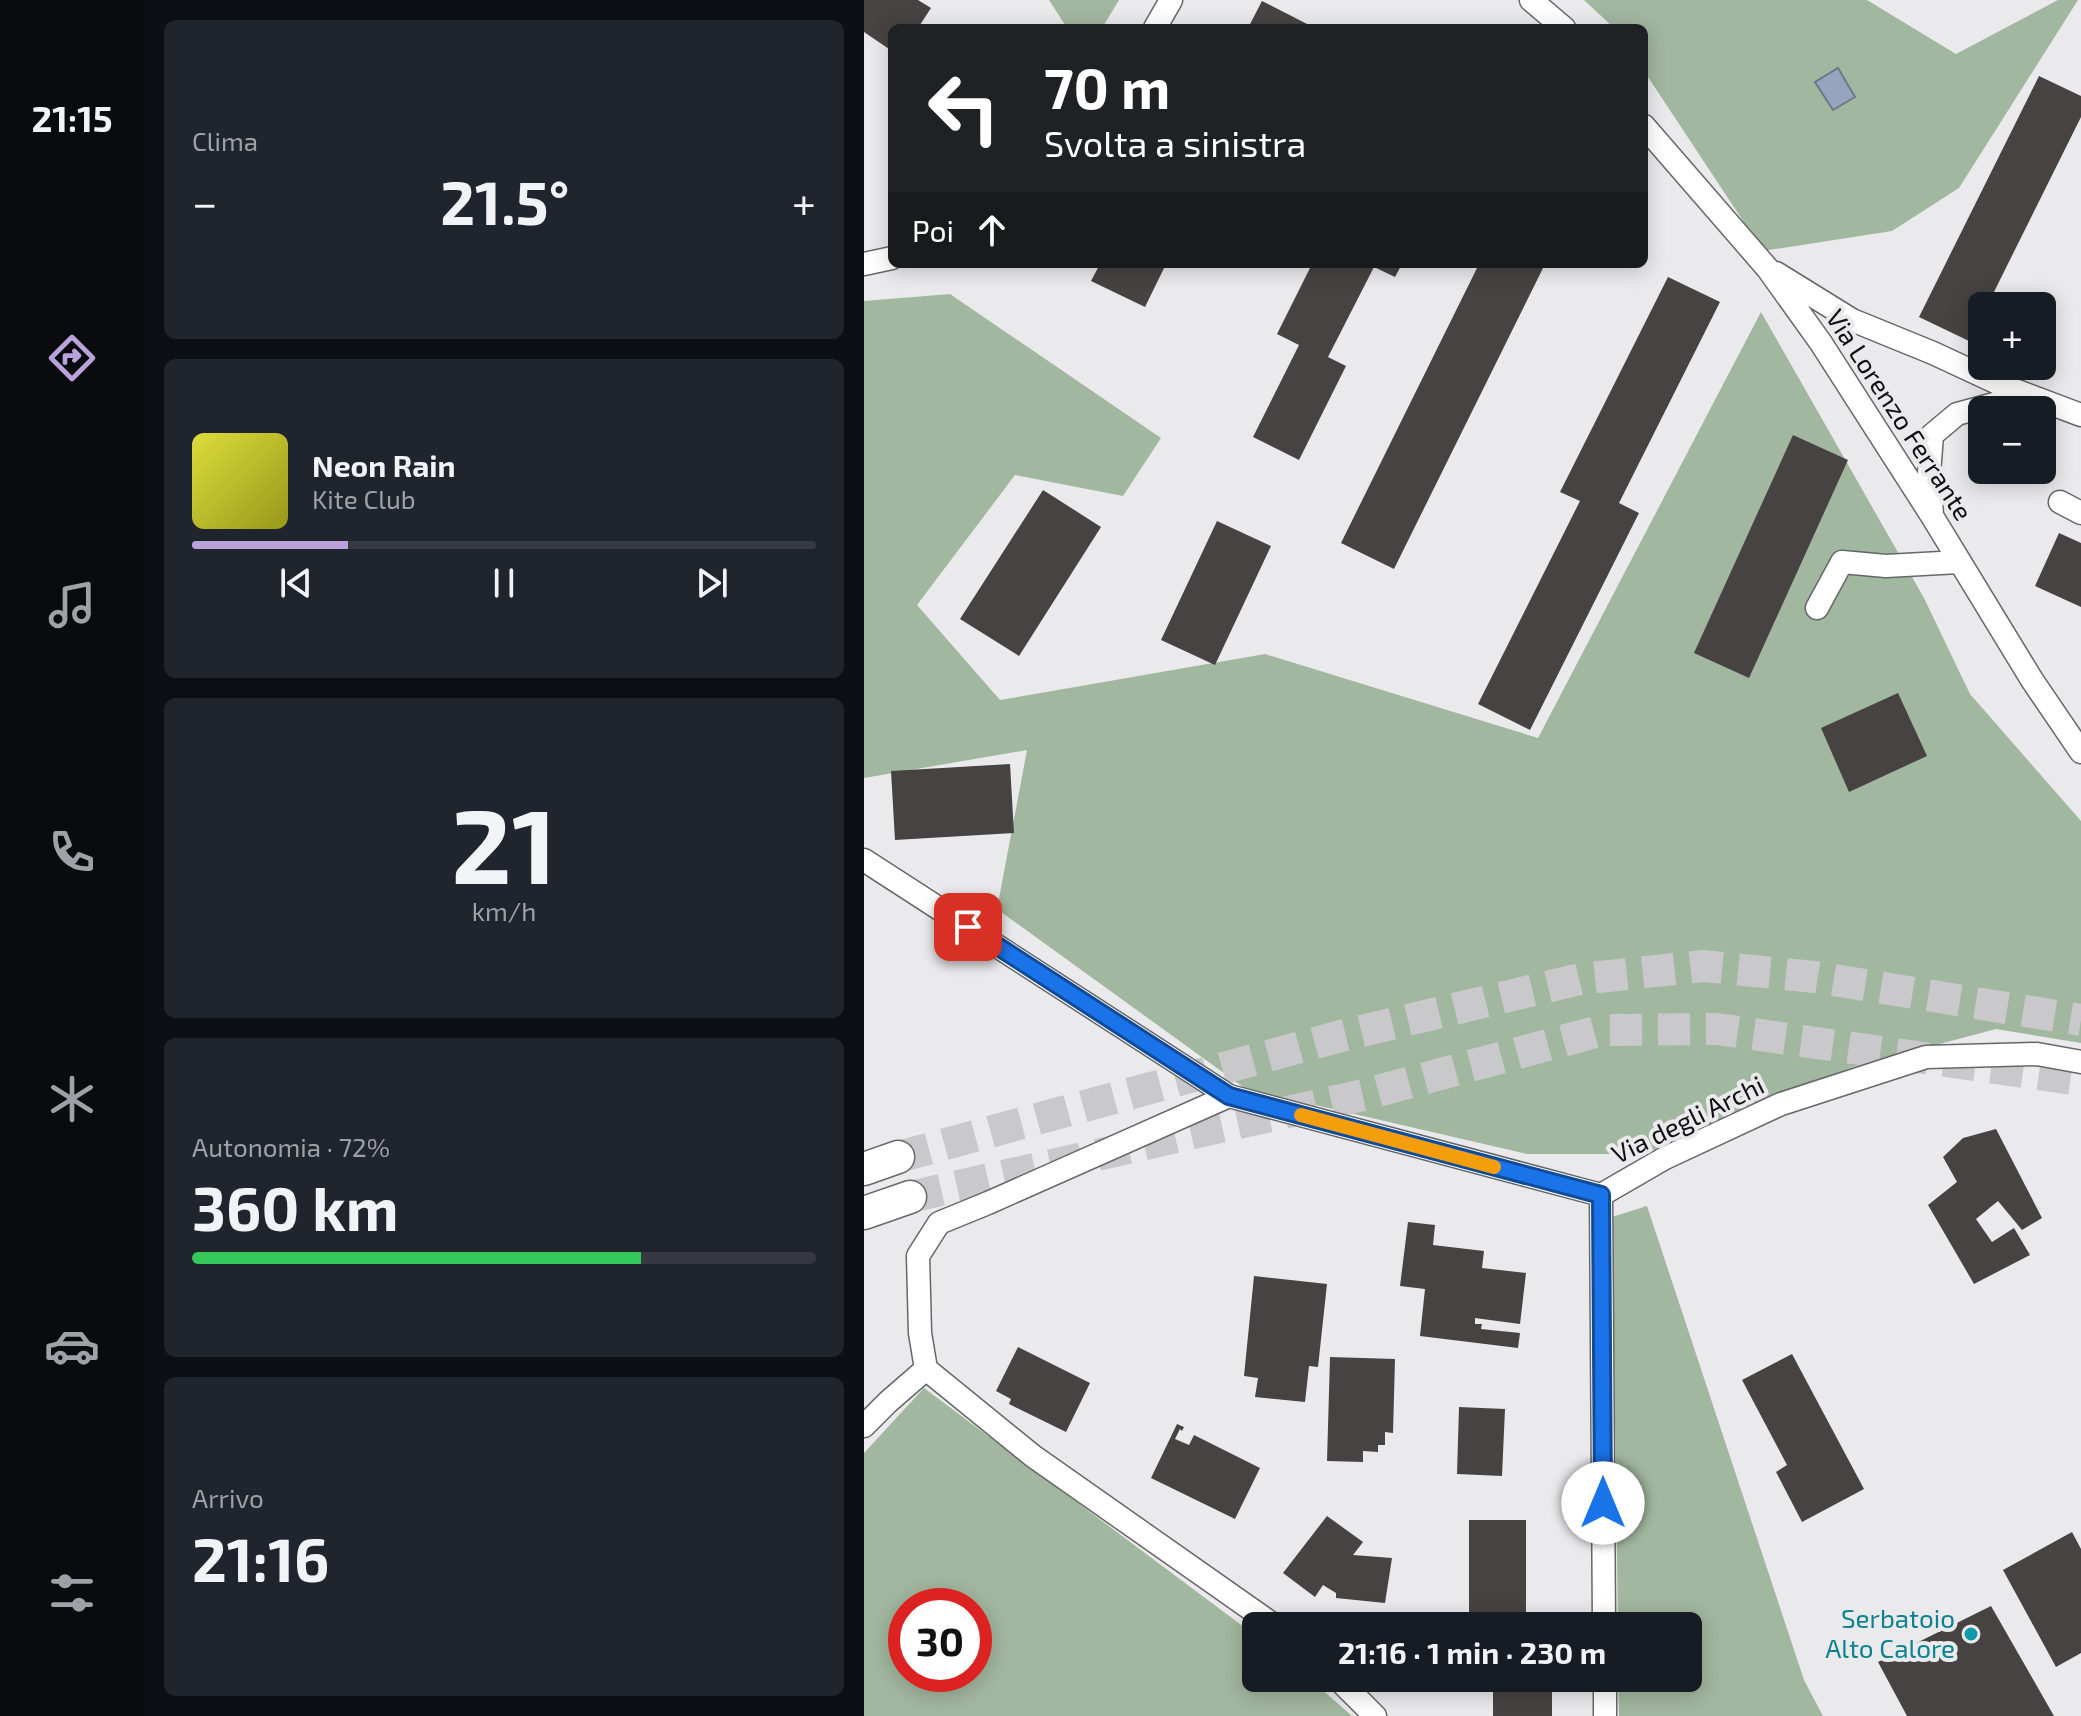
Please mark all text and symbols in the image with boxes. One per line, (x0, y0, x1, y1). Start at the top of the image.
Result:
text: 70 m (1044, 53, 1170, 120)
icon: left (912, 56, 1016, 160)
text: 21:15 (31, 96, 113, 139)
text: Svolta a sinistra (1044, 121, 1306, 164)
text: Clima (192, 125, 258, 156)
text: 21.5° (440, 165, 569, 237)
text: − (192, 175, 218, 228)
text: + (792, 175, 816, 228)
icon: ahead (970, 208, 1014, 252)
text: Poi (912, 212, 954, 248)
map controls (1968, 292, 2056, 484)
button: + (1968, 292, 2056, 380)
street label: Via Lorenzo Ferrante (1821, 303, 1980, 525)
icon: directions (44, 330, 100, 386)
button: − (1968, 396, 2056, 484)
text: Neon Rain (312, 447, 456, 483)
text: Kite Club (312, 483, 416, 514)
icon: previous (274, 561, 318, 605)
icon: pause (482, 561, 526, 605)
icon: next (690, 561, 734, 605)
icon: music (44, 577, 100, 633)
text: 21 (451, 780, 557, 905)
icon: phone (44, 824, 100, 880)
pin (934, 893, 1002, 961)
text: km/h (472, 895, 536, 926)
icon: arrive (946, 905, 990, 949)
street label: Via degli Archi (1606, 1068, 1769, 1169)
icon: climate (44, 1071, 100, 1127)
text: Autonomia · 72% (192, 1131, 390, 1162)
text: 360 km (192, 1171, 399, 1243)
icon: car (44, 1318, 100, 1374)
position arrow (1561, 1461, 1645, 1545)
text: Arrivo (192, 1482, 264, 1513)
text: 21:16 (192, 1522, 330, 1594)
icon: filters (44, 1565, 100, 1621)
speed limit sign: 30 (888, 1588, 992, 1692)
place label: Serbatoio Alto Calore (1825, 1602, 1955, 1663)
marker: Serbatoio Alto Calore (1962, 1625, 1980, 1643)
text: 21:16 · 1 min · 230 m (1338, 1634, 1606, 1670)

